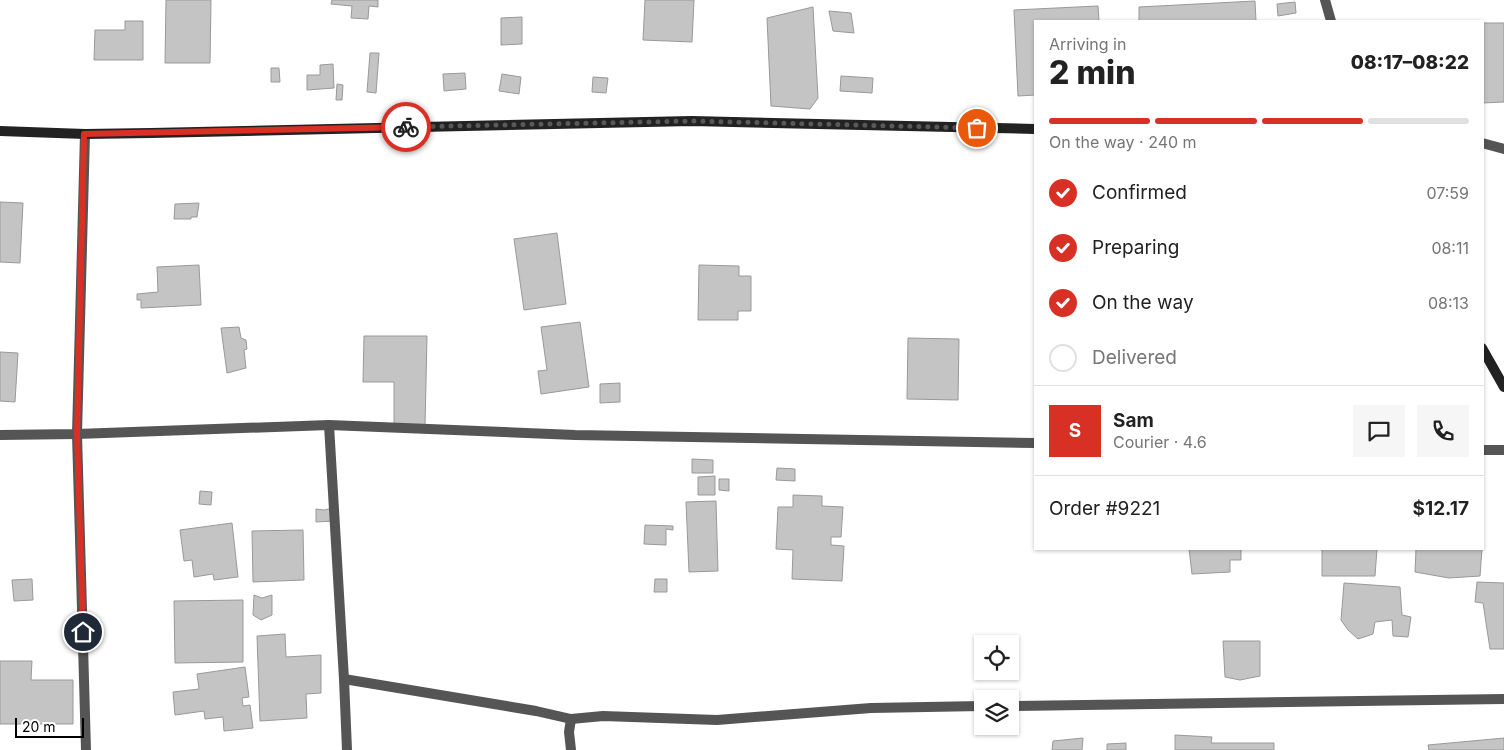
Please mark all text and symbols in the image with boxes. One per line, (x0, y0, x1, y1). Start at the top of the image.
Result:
text: Arriving in (1049, 34, 1126, 54)
text: 08:17–08:22 (1351, 51, 1469, 74)
text: 2 min (1049, 53, 1135, 92)
courier (381, 102, 431, 152)
pin (956, 107, 998, 149)
icon: bike (392, 113, 420, 141)
icon: bag (963, 114, 991, 142)
text: On the way · 240 m (1049, 132, 1197, 152)
icon: check (1049, 179, 1077, 207)
text: Confirmed (1092, 181, 1187, 204)
text: 07:59 (1426, 183, 1469, 203)
icon: check (1049, 234, 1077, 262)
text: Preparing (1092, 236, 1179, 259)
text: 08:11 (1431, 238, 1469, 258)
icon: check (1049, 289, 1077, 317)
text: On the way (1092, 291, 1194, 314)
text: 08:13 (1428, 293, 1469, 313)
text: Delivered (1092, 346, 1177, 369)
button: chat (1353, 405, 1405, 457)
button: phone (1417, 405, 1469, 457)
text: Sam (1113, 409, 1154, 432)
text: S (1069, 419, 1081, 442)
text: Courier · 4.6 (1113, 432, 1207, 452)
text: Order #9221 (1049, 497, 1160, 520)
text: $12.17 (1413, 497, 1469, 520)
pin (62, 611, 104, 653)
icon: home (69, 618, 97, 646)
map controls (974, 635, 1019, 735)
button: locate (974, 635, 1019, 680)
button: layers (974, 690, 1019, 735)
scale bar (15, 715, 84, 738)
text: 20 m (22, 718, 56, 735)

